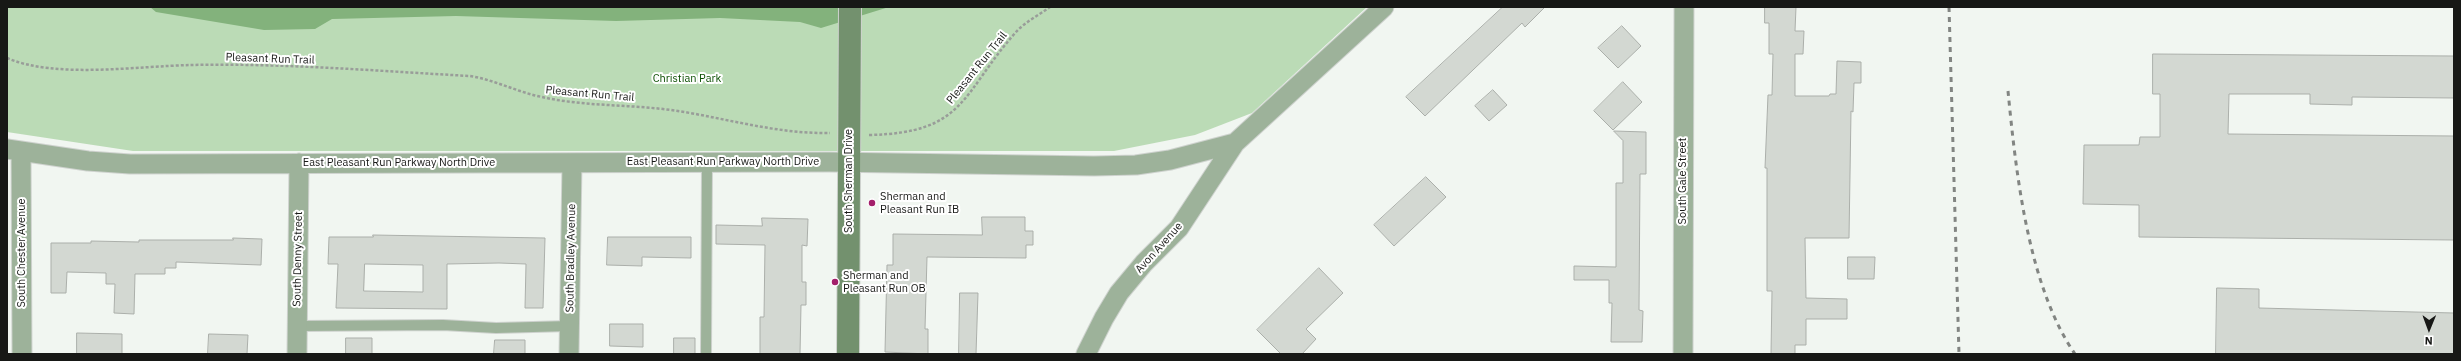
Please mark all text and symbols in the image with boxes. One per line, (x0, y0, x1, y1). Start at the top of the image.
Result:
street label: Pleasant Run Trail (944, 29, 1010, 107)
street label: Pleasant Run Trail (225, 51, 315, 67)
park label: Christian Park (653, 72, 721, 86)
street label: Pleasant Run Trail (545, 84, 635, 104)
street label: South Sherman Drive (842, 129, 856, 233)
street label: South Gale Street (1676, 138, 1690, 224)
street label: East Pleasant Run Parkway North Drive (627, 155, 819, 169)
street label: East Pleasant Run Parkway North Drive (303, 156, 495, 170)
place label: Sherman and Pleasant Run IB (880, 190, 959, 216)
street label: South Chester Avenue (15, 198, 29, 308)
marker: Sherman and Pleasant Run IB (867, 198, 877, 208)
street label: South Bradley Avenue (563, 204, 579, 312)
street label: South Denny Street (291, 211, 305, 307)
street label: Avon Avenue (1133, 220, 1185, 276)
place label: Sherman and Pleasant Run OB (843, 269, 926, 295)
marker: Sherman and Pleasant Run OB (830, 277, 840, 287)
north arrow (2409, 309, 2449, 349)
text: N (2425, 334, 2433, 348)

